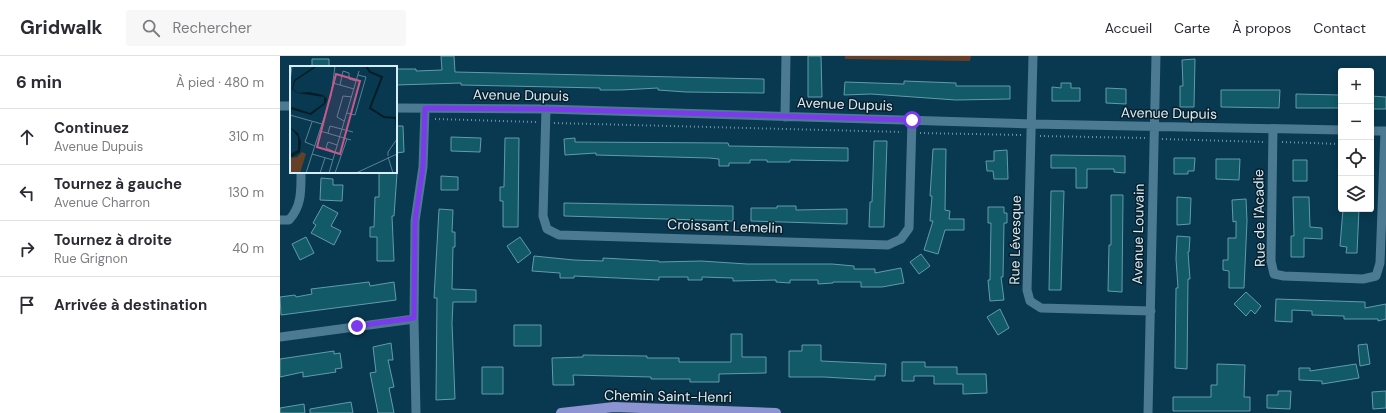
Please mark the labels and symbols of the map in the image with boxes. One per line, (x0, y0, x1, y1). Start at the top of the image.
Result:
inset map (290, 66, 397, 173)
street label: Avenue Dupuis (473, 85, 569, 105)
street label: Avenue Dupuis (797, 93, 893, 115)
street label: Avenue Dupuis (1121, 103, 1217, 123)
route start (903, 111, 921, 129)
street label: Rue de l'Acadie (1249, 169, 1269, 267)
street label: Avenue Louvain (1128, 183, 1148, 285)
street label: Rue Lévesque (1005, 195, 1025, 285)
street label: Croissant Lemelin (667, 215, 783, 237)
route end (348, 317, 366, 335)
street label: Chemin Saint-Henri (604, 386, 732, 406)

